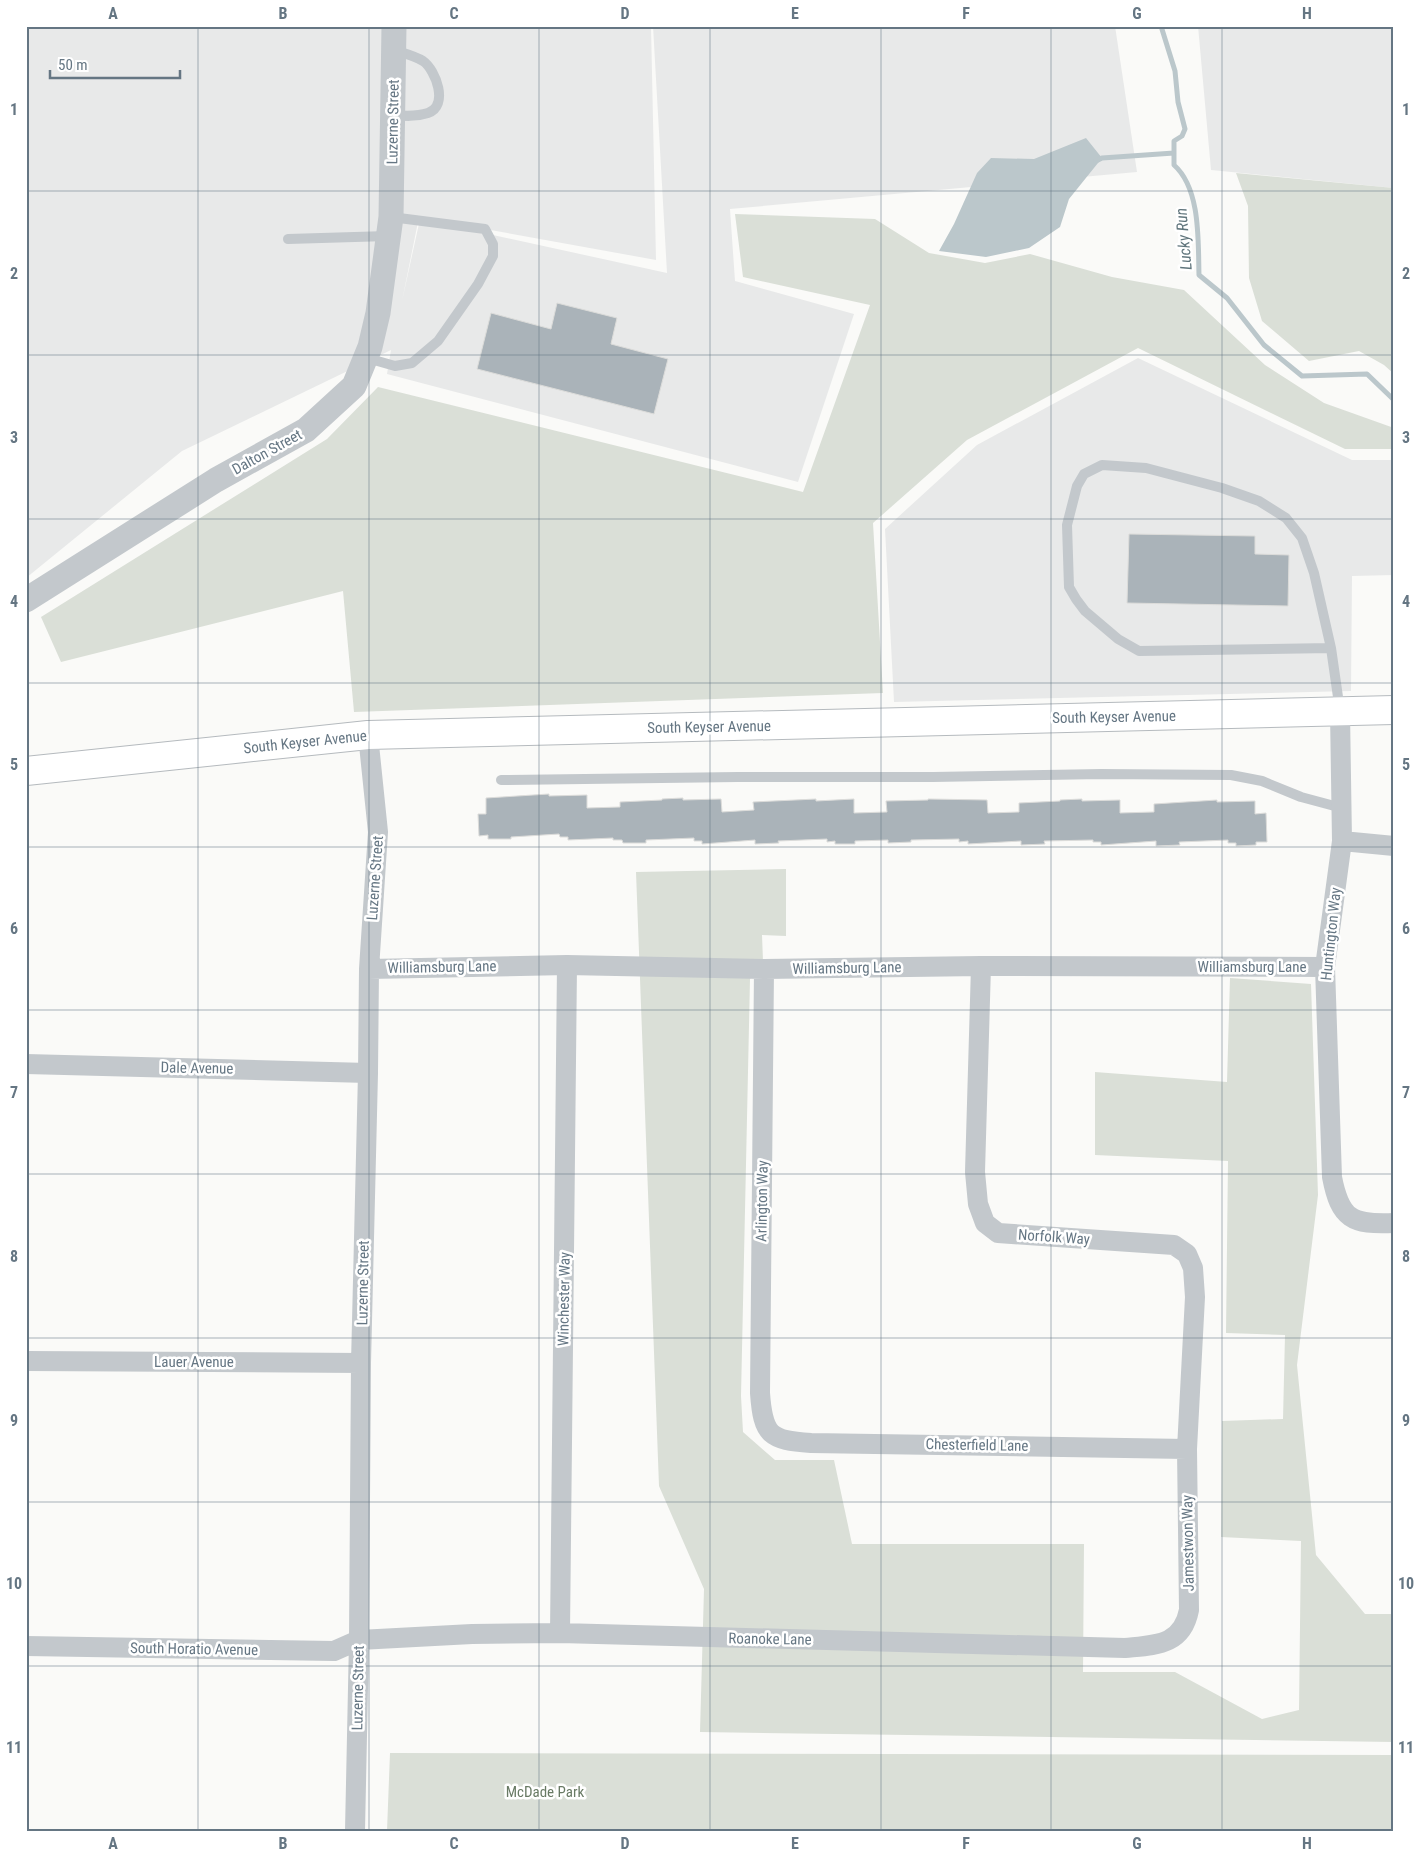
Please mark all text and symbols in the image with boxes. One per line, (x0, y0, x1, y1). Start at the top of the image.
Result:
text: A (108, 4, 118, 23)
text: B (279, 4, 288, 23)
text: C (449, 4, 459, 23)
text: D (620, 4, 630, 23)
text: E (791, 4, 799, 23)
text: F (962, 4, 970, 23)
text: G (1132, 4, 1142, 23)
text: H (1302, 4, 1312, 23)
scale bar (50, 48, 180, 80)
text: 50 m (58, 56, 88, 74)
street label: Luzerne Street (383, 79, 403, 165)
text: 1 (10, 100, 18, 119)
text: 1 (1402, 100, 1410, 119)
water label: Lucky Run (1171, 207, 1196, 271)
text: 2 (10, 264, 18, 283)
text: 2 (1402, 264, 1410, 283)
street label: Dalton Street (229, 425, 305, 479)
text: 3 (10, 428, 18, 447)
text: 3 (1402, 428, 1410, 447)
text: 4 (10, 592, 18, 611)
text: 4 (1402, 592, 1410, 611)
street label: South Keyser Avenue (1052, 707, 1176, 727)
street label: South Keyser Avenue (647, 717, 771, 737)
street label: South Keyser Avenue (242, 727, 368, 757)
text: 5 (10, 755, 18, 774)
text: 5 (1402, 755, 1410, 774)
street label: Luzerne Street (363, 835, 387, 921)
street label: Huntington Way (1317, 887, 1345, 981)
text: 6 (10, 919, 18, 938)
text: 6 (1402, 919, 1410, 938)
street label: Williamsburg Lane (387, 957, 497, 977)
street label: Williamsburg Lane (792, 958, 902, 978)
street label: Williamsburg Lane (1197, 958, 1307, 976)
street label: Dale Avenue (160, 1058, 234, 1078)
text: 7 (10, 1083, 18, 1102)
text: 7 (1402, 1083, 1410, 1102)
street label: Arlington Way (752, 1160, 772, 1242)
street label: Norfolk Way (1017, 1226, 1091, 1248)
street label: Luzerne Street (353, 1240, 373, 1326)
text: 8 (10, 1247, 18, 1266)
text: 8 (1402, 1247, 1410, 1266)
street label: Winchester Way (554, 1252, 574, 1346)
street label: Lauer Avenue (154, 1353, 234, 1371)
text: 9 (10, 1411, 18, 1430)
text: 9 (1402, 1411, 1410, 1430)
street label: Chesterfield Lane (925, 1435, 1029, 1455)
street label: Jamestwon Way (1178, 1495, 1198, 1591)
text: 10 (6, 1574, 22, 1593)
text: 10 (1398, 1574, 1414, 1593)
street label: Roanoke Lane (728, 1629, 812, 1649)
street label: South Horatio Avenue (130, 1639, 258, 1659)
street label: Luzerne Street (348, 1645, 368, 1731)
text: 11 (6, 1738, 22, 1757)
text: 11 (1398, 1738, 1414, 1757)
park label: McDade Park (506, 1783, 585, 1801)
text: A (108, 1834, 118, 1853)
text: B (279, 1834, 288, 1853)
text: C (449, 1834, 459, 1853)
text: D (620, 1834, 630, 1853)
text: E (791, 1834, 799, 1853)
text: F (962, 1834, 970, 1853)
text: G (1132, 1834, 1142, 1853)
text: H (1302, 1834, 1312, 1853)

